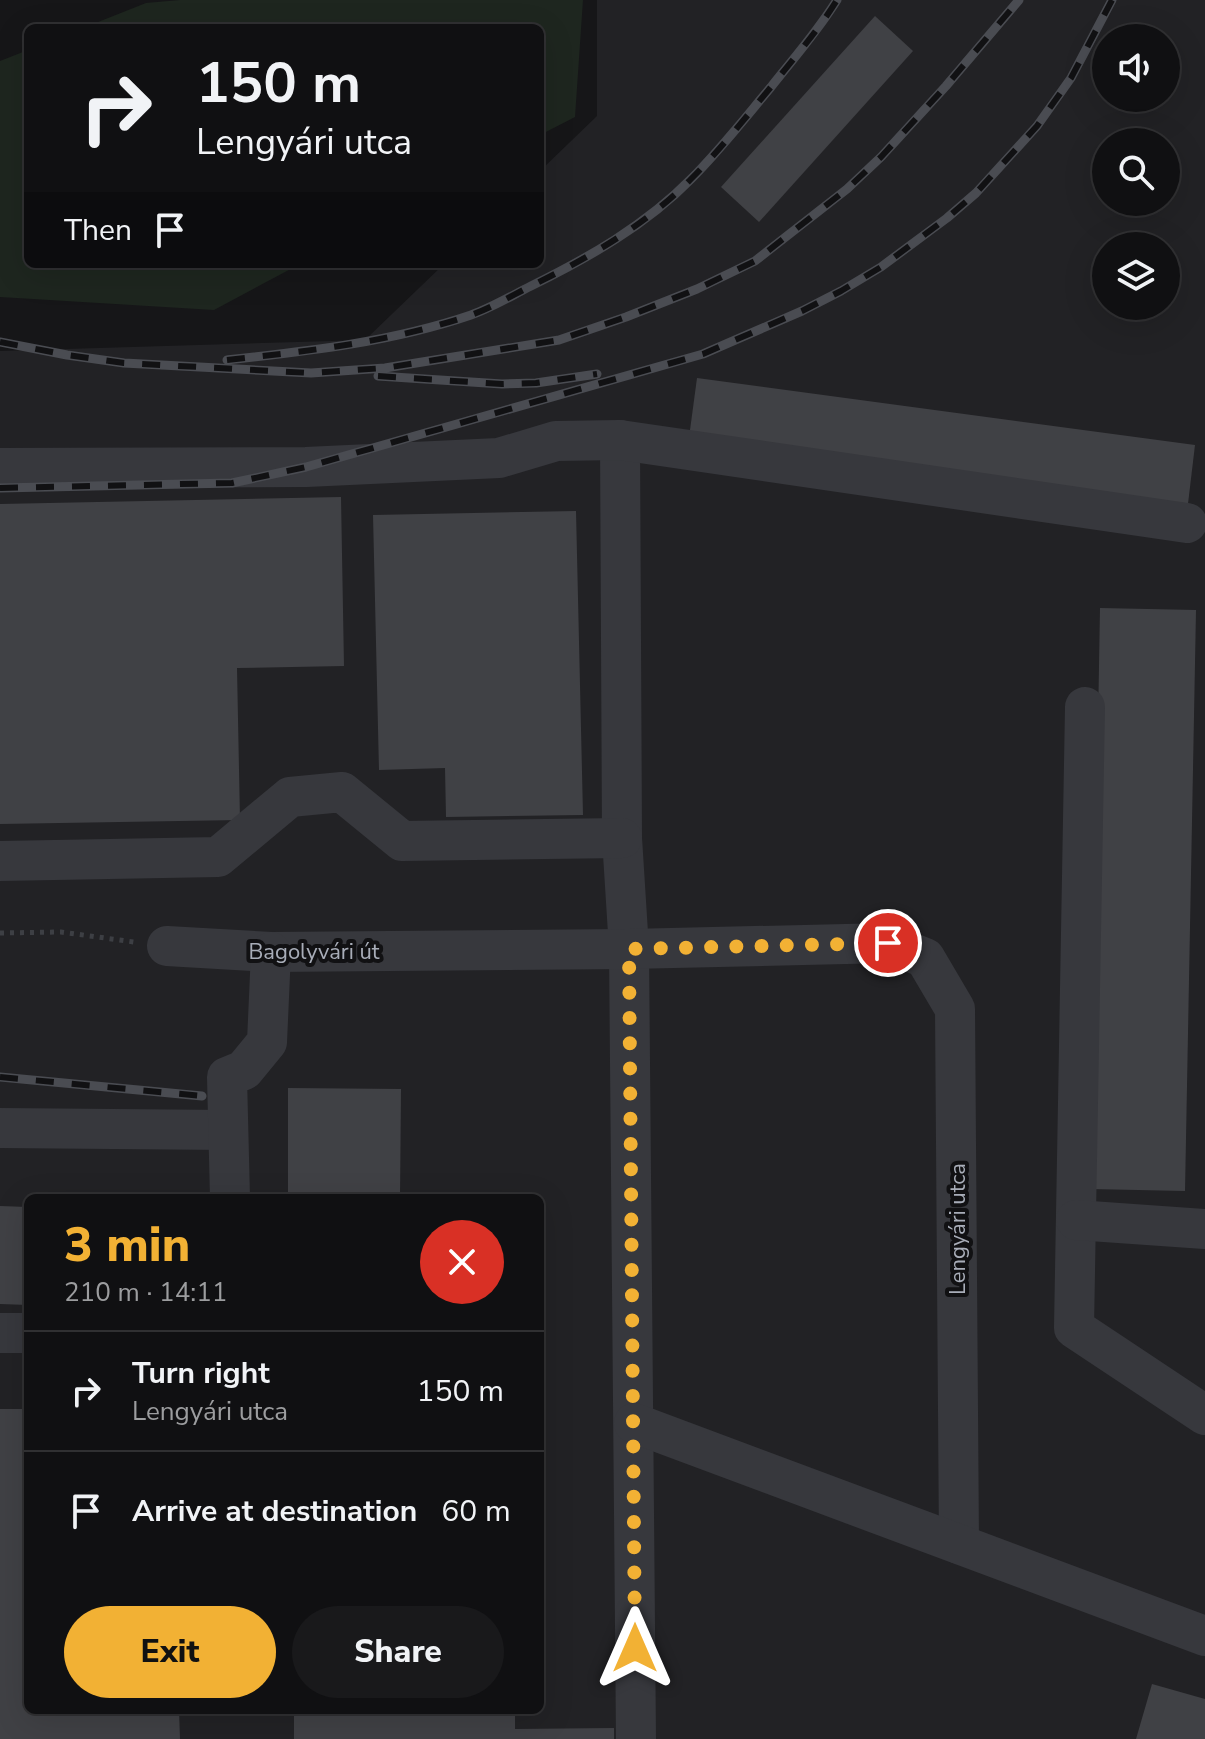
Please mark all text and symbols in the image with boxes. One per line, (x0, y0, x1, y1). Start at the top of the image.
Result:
map controls (1092, 24, 1180, 320)
button: sound (1092, 24, 1180, 112)
text: 150 m (196, 45, 361, 122)
icon: right (64, 56, 168, 160)
text: Lengyári utca (196, 118, 412, 167)
button: search (1092, 128, 1180, 216)
icon: arrive (148, 208, 192, 252)
text: Then (64, 210, 132, 251)
button: layers (1092, 232, 1180, 320)
pin (854, 909, 922, 977)
icon: arrive (866, 921, 910, 965)
street label: Bagolyvári út (248, 937, 380, 967)
street label: Lengyári utca (943, 1163, 973, 1295)
text: 3 min (64, 1212, 190, 1278)
button: close (420, 1220, 504, 1304)
text: 210 m · 14:11 (64, 1275, 227, 1310)
text: Turn right (132, 1353, 270, 1394)
icon: right (64, 1369, 108, 1413)
text: 150 m (417, 1371, 504, 1412)
text: Lengyári utca (132, 1394, 288, 1429)
icon: arrive (64, 1489, 108, 1533)
text: Arrive at destination (132, 1491, 417, 1532)
text: 60 m (441, 1491, 511, 1532)
button: Exit (64, 1606, 276, 1698)
button: Share (292, 1606, 504, 1698)
position arrow (593, 1606, 677, 1690)

